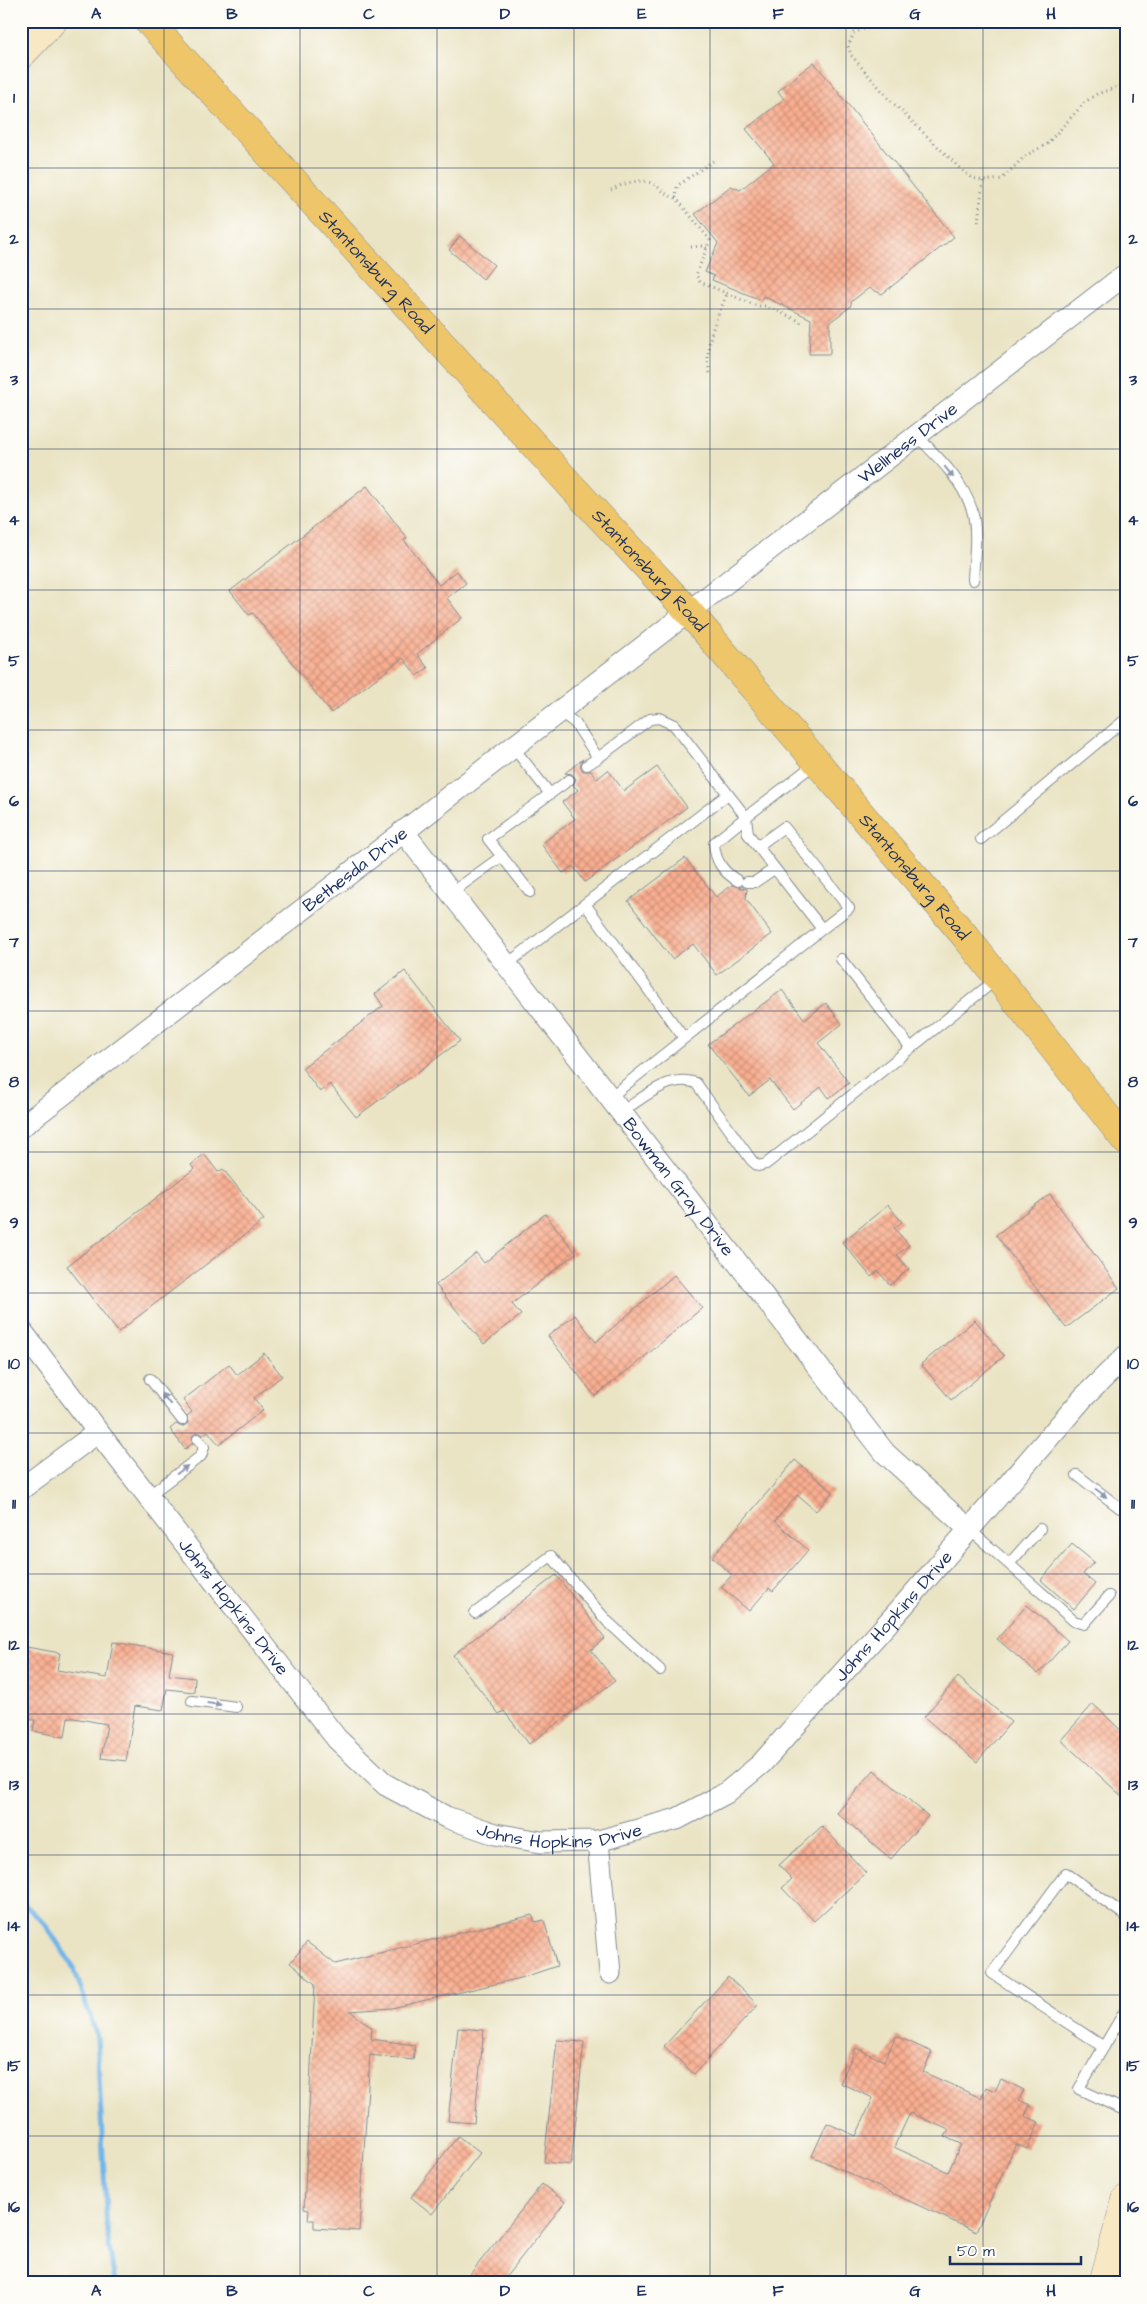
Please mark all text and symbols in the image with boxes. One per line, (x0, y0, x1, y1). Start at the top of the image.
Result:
text: A (91, 3, 102, 25)
text: B (226, 3, 238, 25)
text: C (363, 3, 375, 25)
text: D (500, 3, 511, 25)
text: E (637, 3, 647, 25)
text: F (772, 3, 784, 25)
text: G (909, 3, 921, 25)
text: H (1046, 3, 1056, 25)
text: 1 (13, 87, 16, 109)
text: 1 (1132, 87, 1135, 109)
street label: Stantonsburg Road (313, 205, 439, 339)
text: 2 (8, 228, 19, 250)
text: 2 (1127, 228, 1138, 250)
text: 3 (9, 369, 19, 391)
text: 3 (1128, 369, 1138, 391)
street label: Wellness Drive (853, 396, 963, 490)
one-way arrow (943, 465, 954, 478)
street label: Stantonsburg Road (586, 504, 713, 638)
text: 4 (9, 509, 20, 531)
text: 4 (1128, 509, 1139, 531)
text: 5 (8, 650, 20, 672)
text: 5 (1127, 650, 1139, 672)
text: 6 (9, 790, 19, 812)
text: 6 (1128, 790, 1138, 812)
street label: Stantonsburg Road (853, 808, 975, 946)
street label: Bethesda Drive (298, 821, 413, 918)
text: 7 (8, 931, 19, 953)
text: 7 (1127, 931, 1138, 953)
text: 8 (9, 1071, 20, 1093)
text: 8 (1128, 1071, 1139, 1093)
street label: Bowman Gray Drive (617, 1113, 740, 1262)
text: 9 (9, 1212, 19, 1234)
text: 9 (1128, 1212, 1138, 1234)
text: 10 (8, 1353, 20, 1375)
text: 10 (1127, 1353, 1139, 1375)
one-way arrow (160, 1393, 171, 1406)
one-way arrow (175, 1465, 188, 1476)
one-way arrow (1094, 1488, 1107, 1499)
text: 11 (12, 1493, 17, 1515)
text: 11 (1131, 1493, 1136, 1515)
street label: Johns Hopkins Drive (172, 1533, 295, 1681)
street label: Johns Hopkins Drive (829, 1545, 959, 1687)
text: 12 (8, 1634, 20, 1656)
text: 12 (1127, 1634, 1139, 1656)
one-way arrow (206, 1700, 222, 1708)
text: 13 (9, 1774, 20, 1796)
text: 13 (1128, 1774, 1139, 1796)
street label: Johns Hopkins Drive (473, 1817, 645, 1855)
text: 14 (8, 1915, 21, 1937)
text: 14 (1127, 1915, 1140, 1937)
text: 15 (7, 2055, 21, 2077)
text: 15 (1126, 2055, 1140, 2077)
text: 16 (8, 2196, 20, 2218)
text: 16 (1127, 2196, 1139, 2218)
scale bar (950, 2234, 1081, 2266)
text: 50 m (957, 2241, 995, 2262)
text: A (91, 2280, 102, 2302)
text: B (226, 2280, 238, 2302)
text: C (363, 2280, 375, 2302)
text: D (500, 2280, 511, 2302)
text: E (637, 2280, 647, 2302)
text: F (772, 2280, 784, 2302)
text: G (909, 2280, 921, 2302)
text: H (1046, 2280, 1056, 2302)

